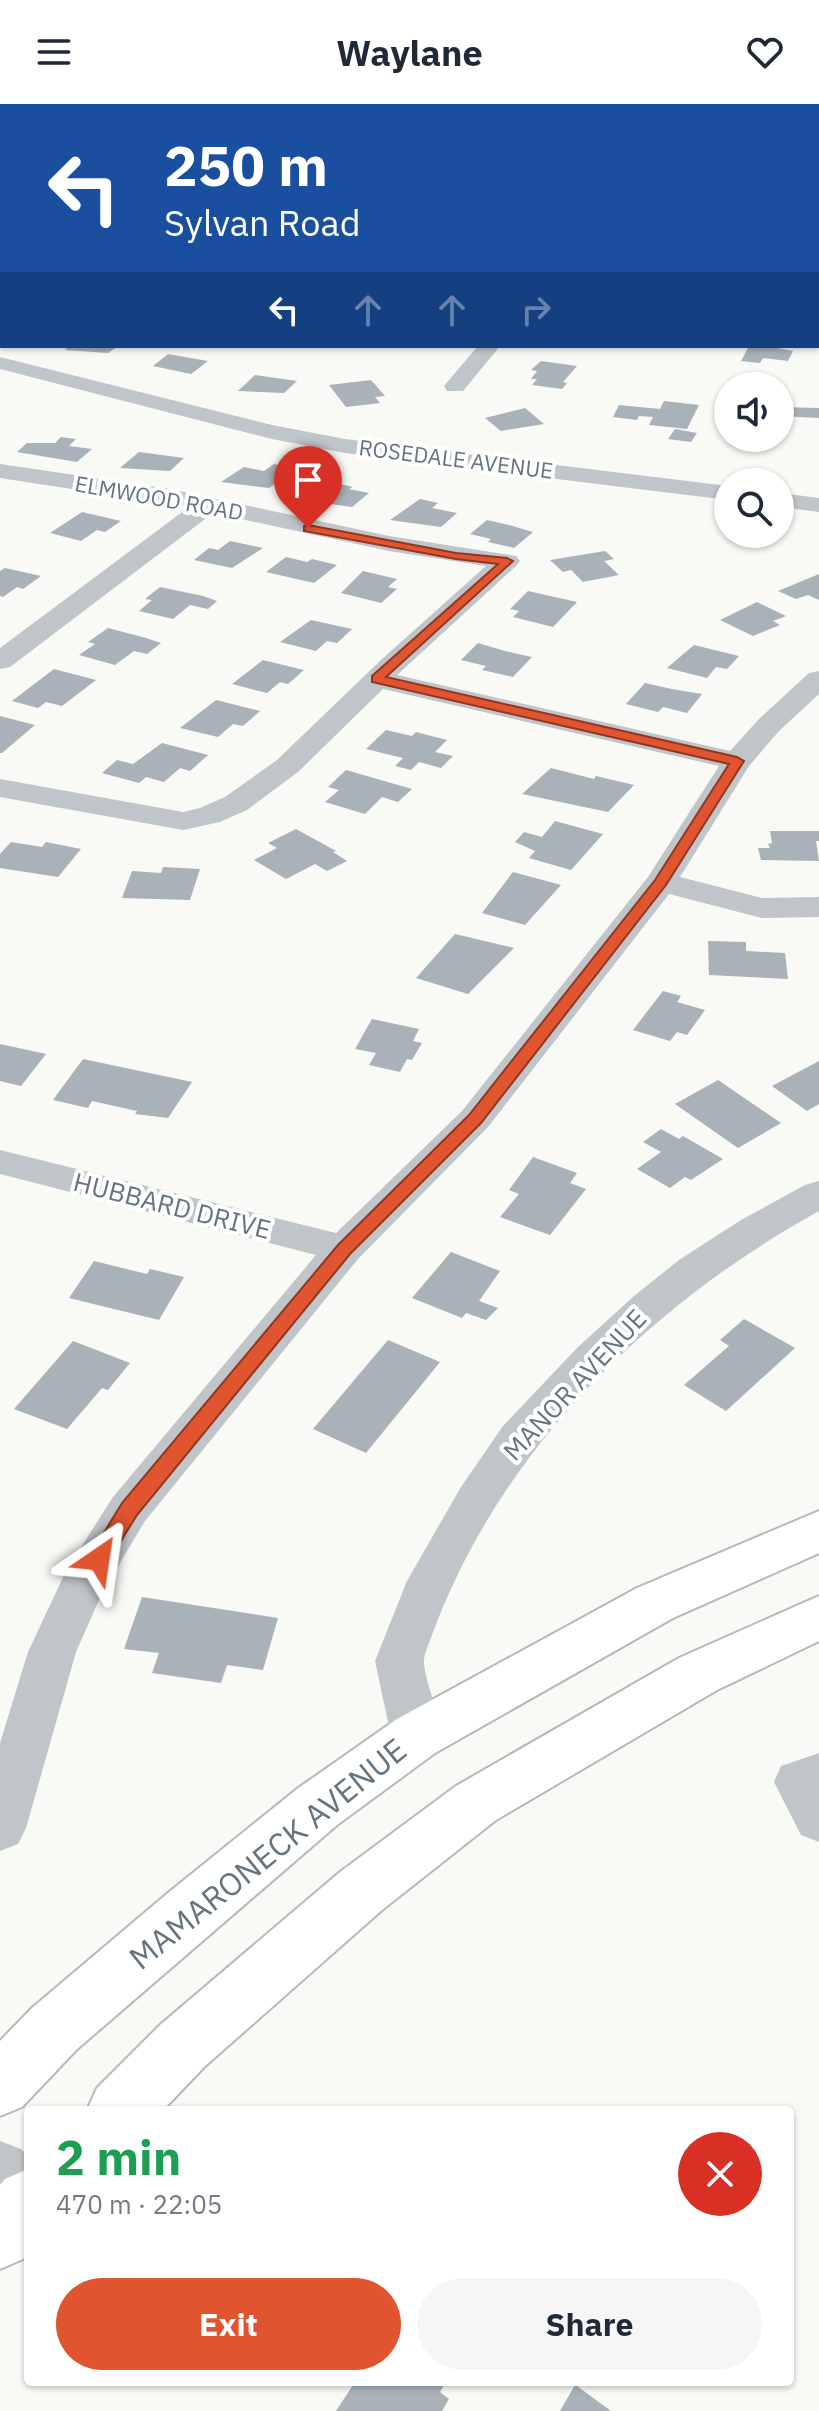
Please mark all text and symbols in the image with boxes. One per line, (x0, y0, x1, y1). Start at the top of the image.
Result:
text: Waylane (336, 29, 483, 76)
icon: menu (32, 30, 76, 74)
icon: heart (743, 30, 787, 74)
text: 250 m (164, 129, 328, 201)
icon: left (32, 136, 136, 240)
text: Sylvan Road (164, 199, 361, 246)
icon: left (262, 288, 306, 332)
icon: ahead (346, 288, 390, 332)
icon: ahead (430, 288, 474, 332)
icon: right (514, 288, 558, 332)
map controls (714, 372, 794, 548)
button: sound (714, 372, 794, 452)
street label: ROSEDALE AVENUE (357, 432, 555, 485)
pin (274, 446, 342, 528)
icon: arrive (286, 458, 330, 502)
street label: ELMWOOD ROAD (73, 468, 246, 527)
button: search (714, 468, 794, 548)
street label: HUBBARD DRIVE (70, 1164, 274, 1246)
street label: MANOR AVENUE (495, 1301, 653, 1467)
position arrow (57, 1517, 141, 1601)
street label: MAMARONECK AVENUE (120, 1728, 415, 1978)
text: 2 min (56, 2126, 181, 2188)
button: close (678, 2132, 762, 2216)
text: 470 m · 22:05 (56, 2187, 222, 2221)
button: Exit (56, 2278, 401, 2370)
button: Share (417, 2278, 762, 2370)

